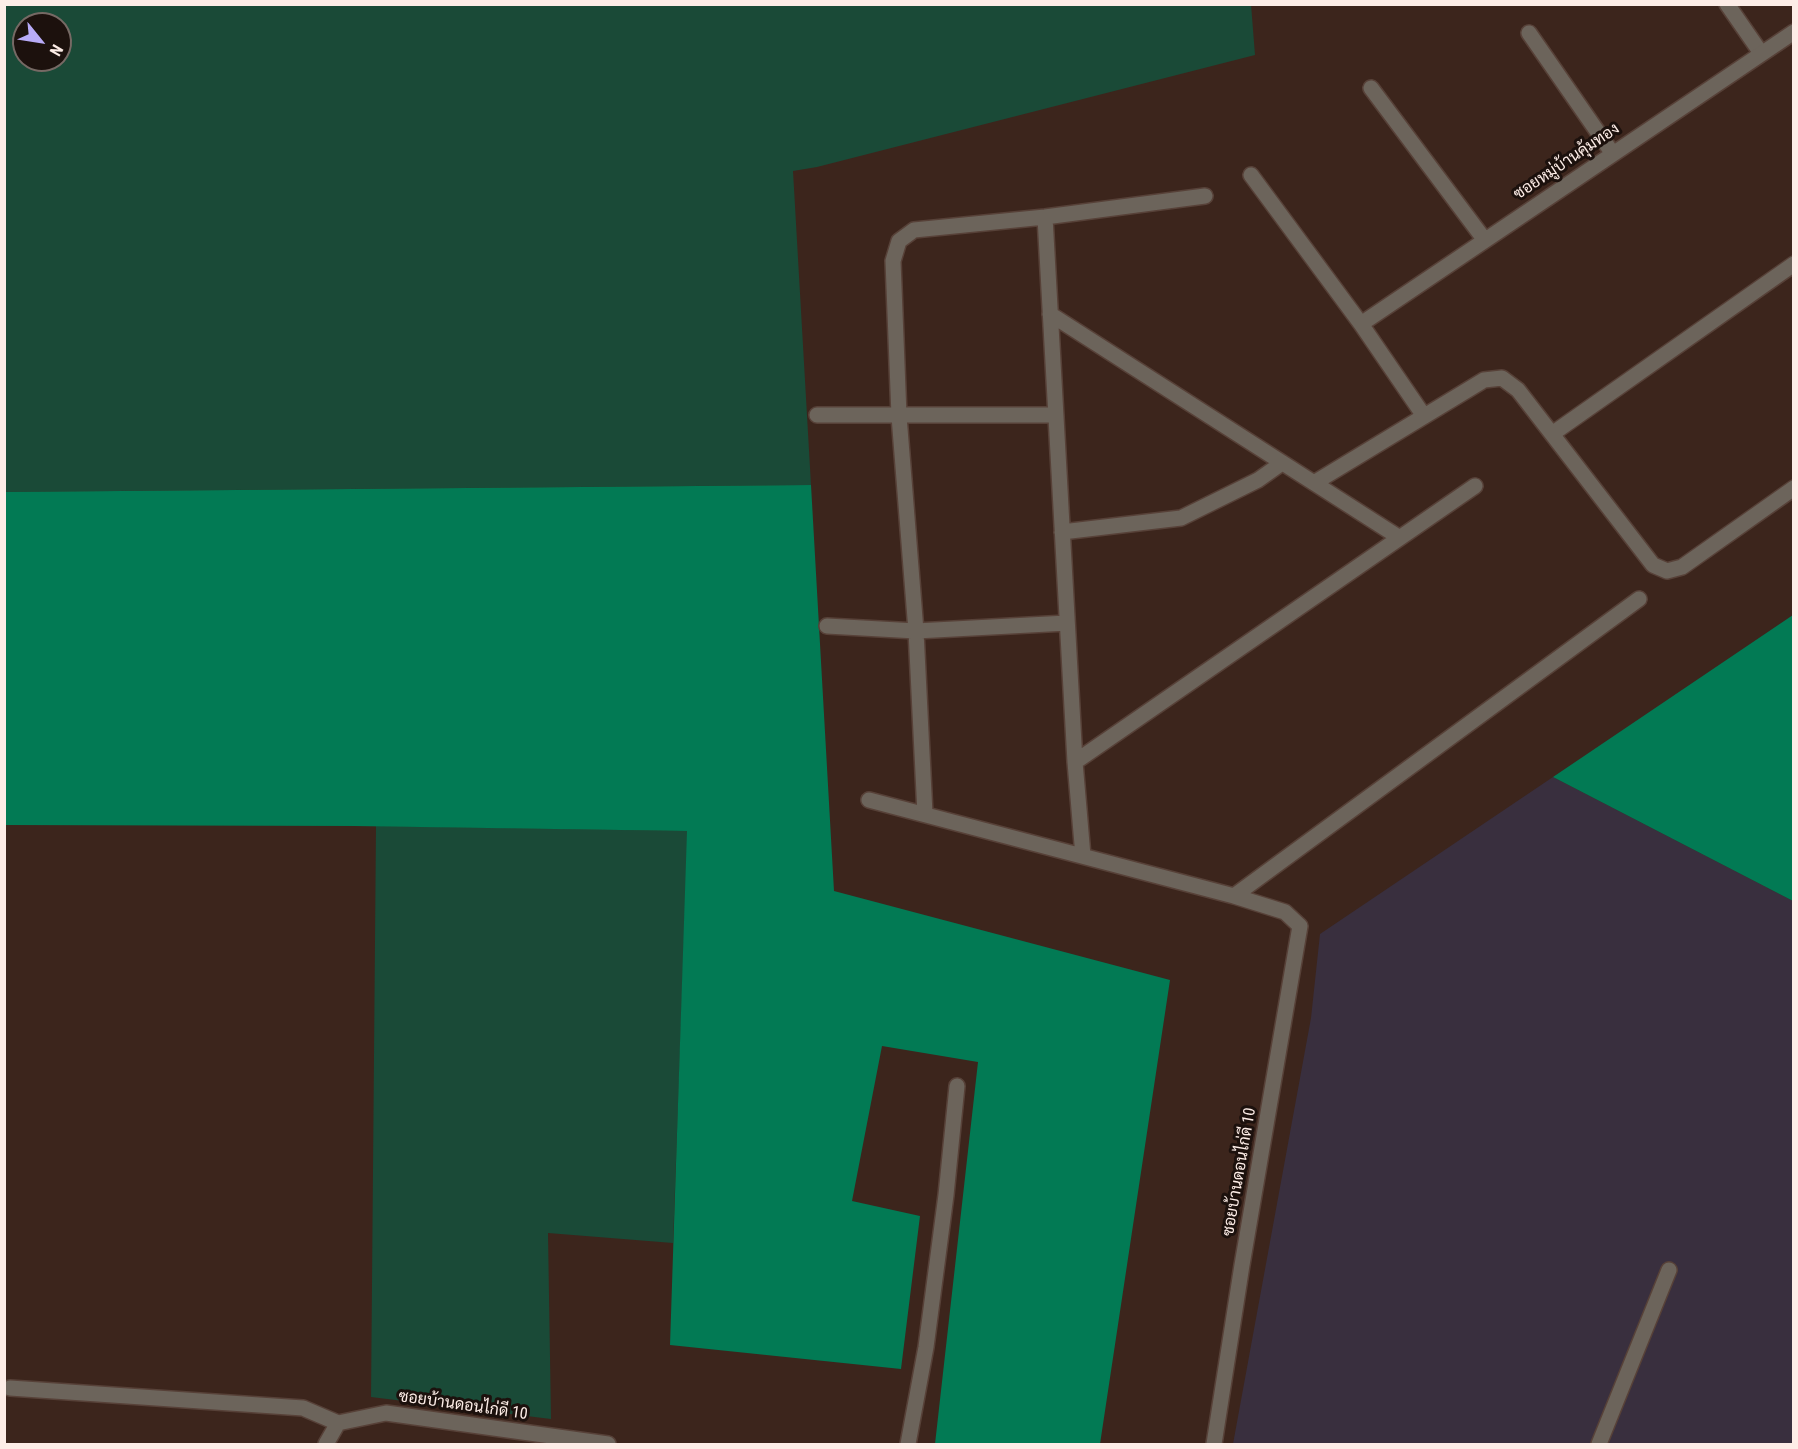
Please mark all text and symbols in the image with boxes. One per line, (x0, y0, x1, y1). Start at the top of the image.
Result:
north arrow (12, 12, 72, 72)
text: N (46, 41, 67, 59)
street label: ซอยหมู่บ้านคุ้มทอง (1511, 120, 1623, 204)
street label: ซอยบ้านดอนไก่ดี 10 (1219, 1106, 1261, 1238)
street label: ซอยบ้านดอนไก่ดี 10 (397, 1387, 529, 1425)

